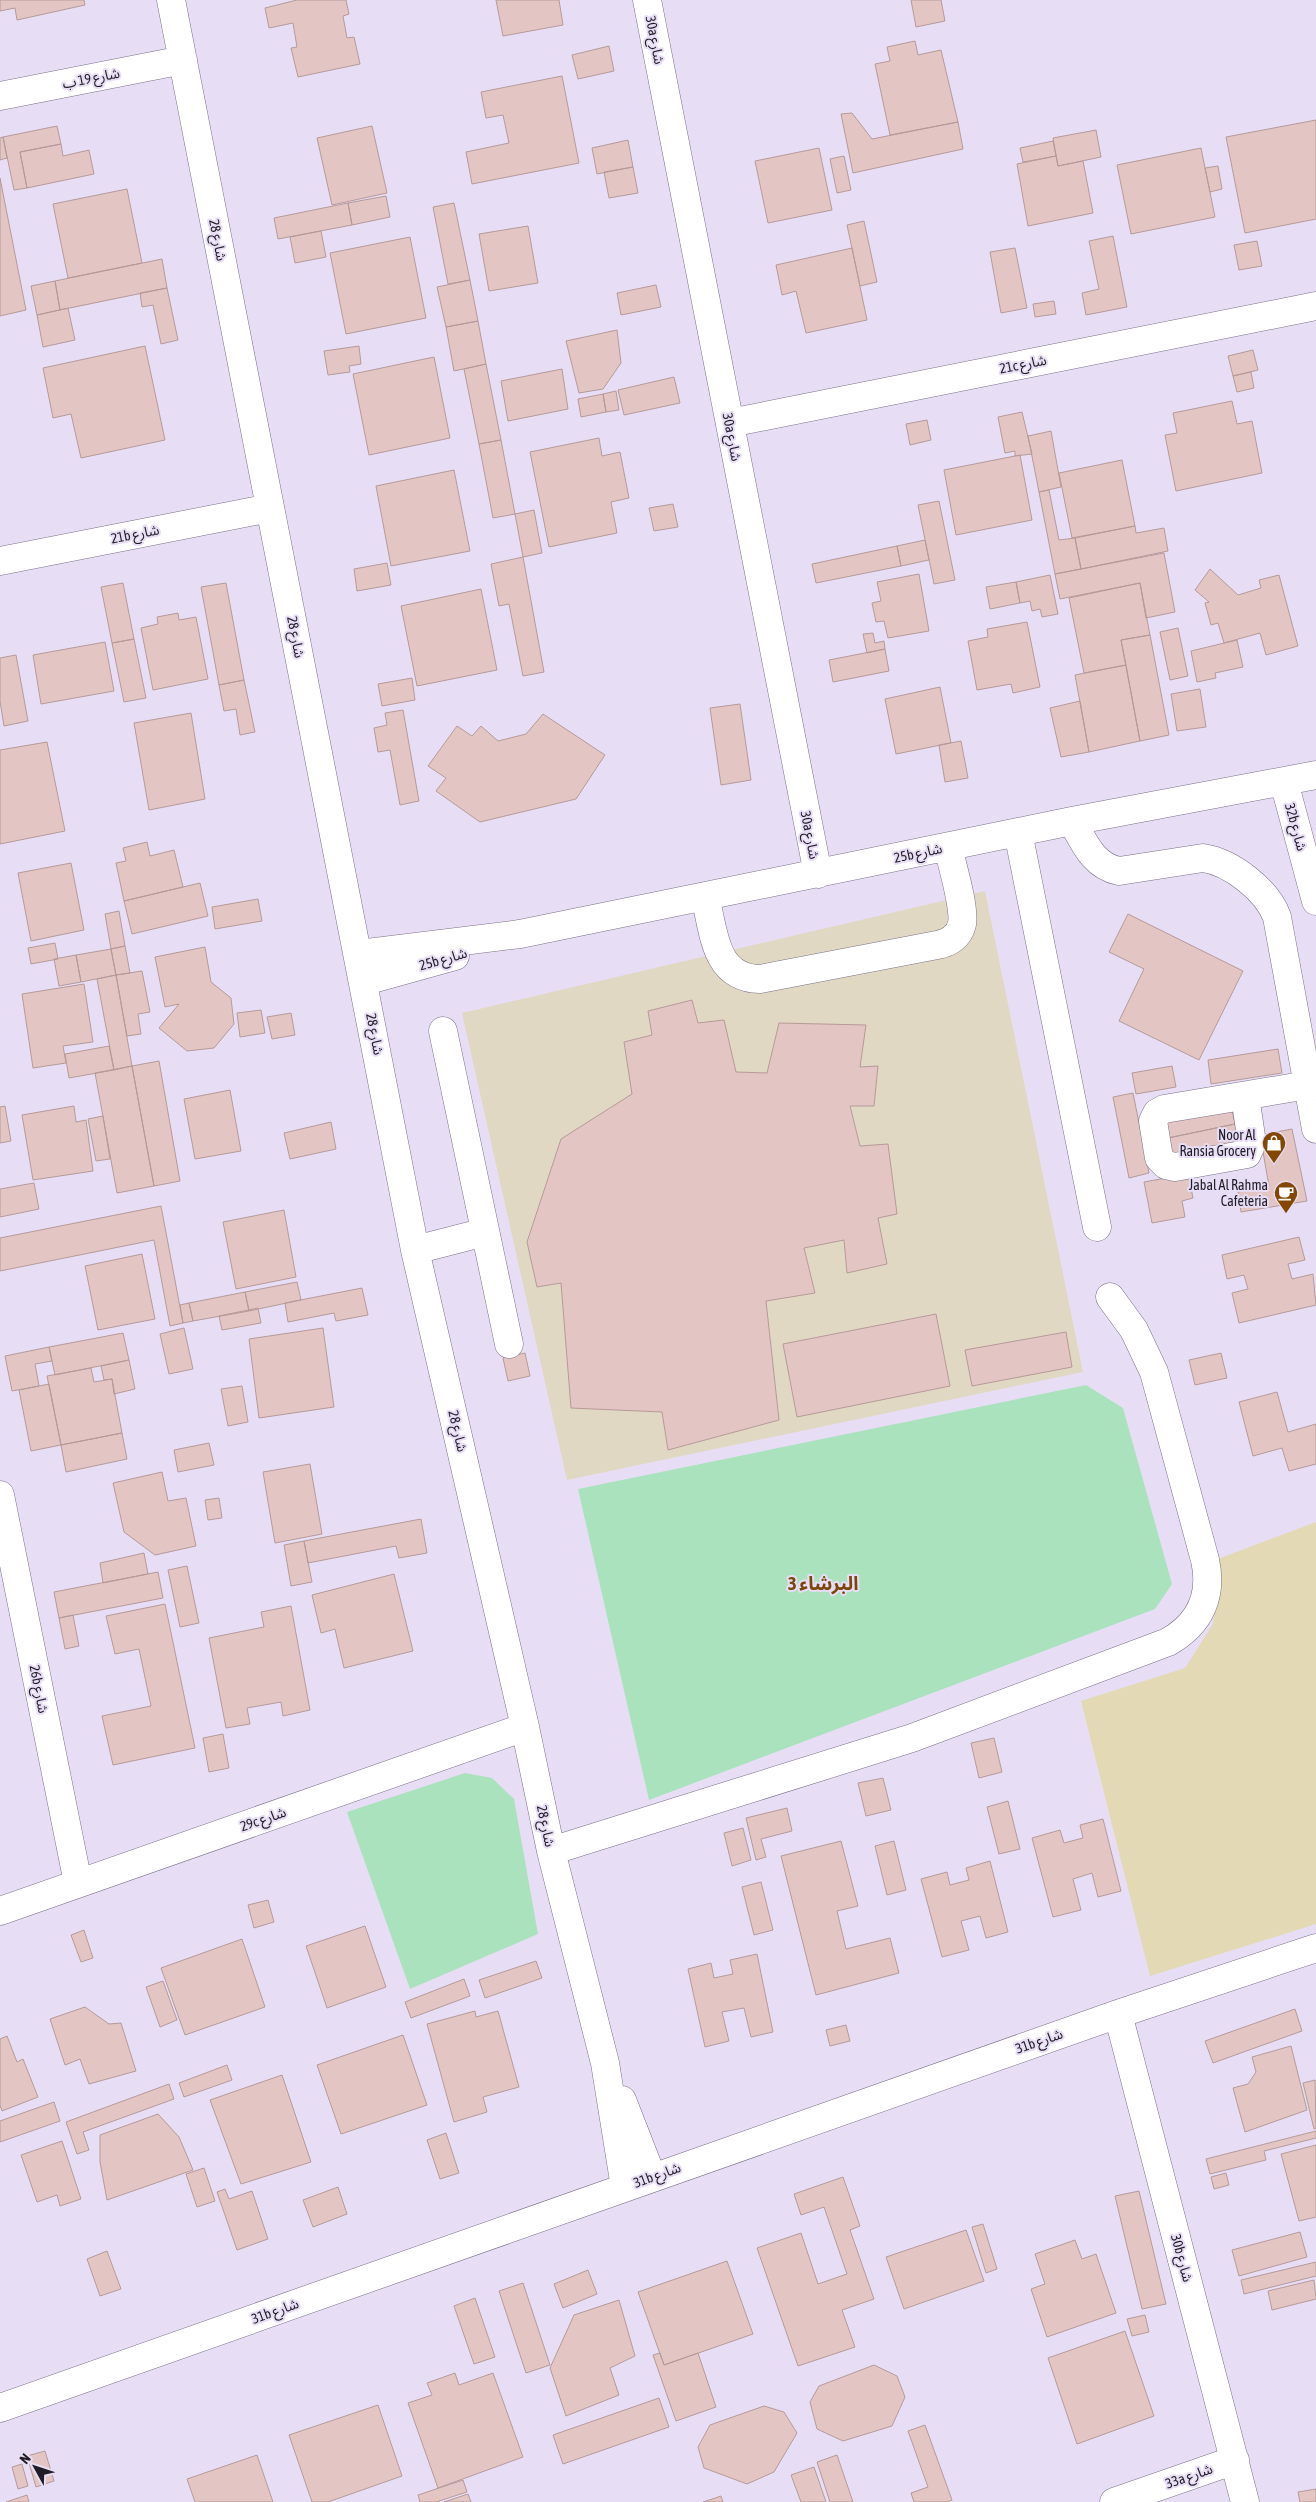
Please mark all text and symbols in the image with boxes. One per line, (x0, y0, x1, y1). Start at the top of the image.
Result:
street label: 30a شارع (640, 14, 668, 66)
street label: شارع 19 ب (61, 65, 122, 94)
street label: شارع 28 (203, 218, 230, 263)
street label: 21c شارع (998, 352, 1048, 379)
street label: 30a شارع (717, 411, 745, 463)
street label: 21b شارع (109, 521, 161, 549)
street label: شارع 28 (281, 615, 308, 660)
street label: 32b شارع (1279, 801, 1310, 854)
street label: 30a شارع (795, 809, 823, 861)
street label: 25b شارع (892, 840, 944, 869)
street label: 25b شارع (417, 945, 470, 976)
street label: شارع 28 (360, 1012, 387, 1057)
place label: Noor Al Ransia Grocery (1180, 1127, 1256, 1159)
shop icon: Noor Al Ransia Grocery (1261, 1130, 1287, 1164)
place label: Jabal Al Rahma Cafeteria (1189, 1177, 1268, 1209)
cafe icon: Jabal Al Rahma Cafeteria (1273, 1180, 1299, 1214)
street label: شارع 28 (443, 1409, 471, 1454)
district label: البرشاء 3 (788, 1572, 858, 1595)
street label: 26b شارع (24, 1663, 52, 1715)
street label: 29c شارع (238, 1804, 289, 1837)
street label: شارع 28 (531, 1804, 558, 1849)
street label: 31b شارع (1013, 2025, 1066, 2059)
street label: 31b شارع (631, 2159, 684, 2194)
street label: 30b شارع (1165, 2232, 1196, 2285)
street label: 31b شارع (249, 2295, 302, 2330)
north arrow (10, 2442, 60, 2492)
text: N (16, 2450, 34, 2467)
street label: 33a شارع (1163, 2460, 1216, 2494)

